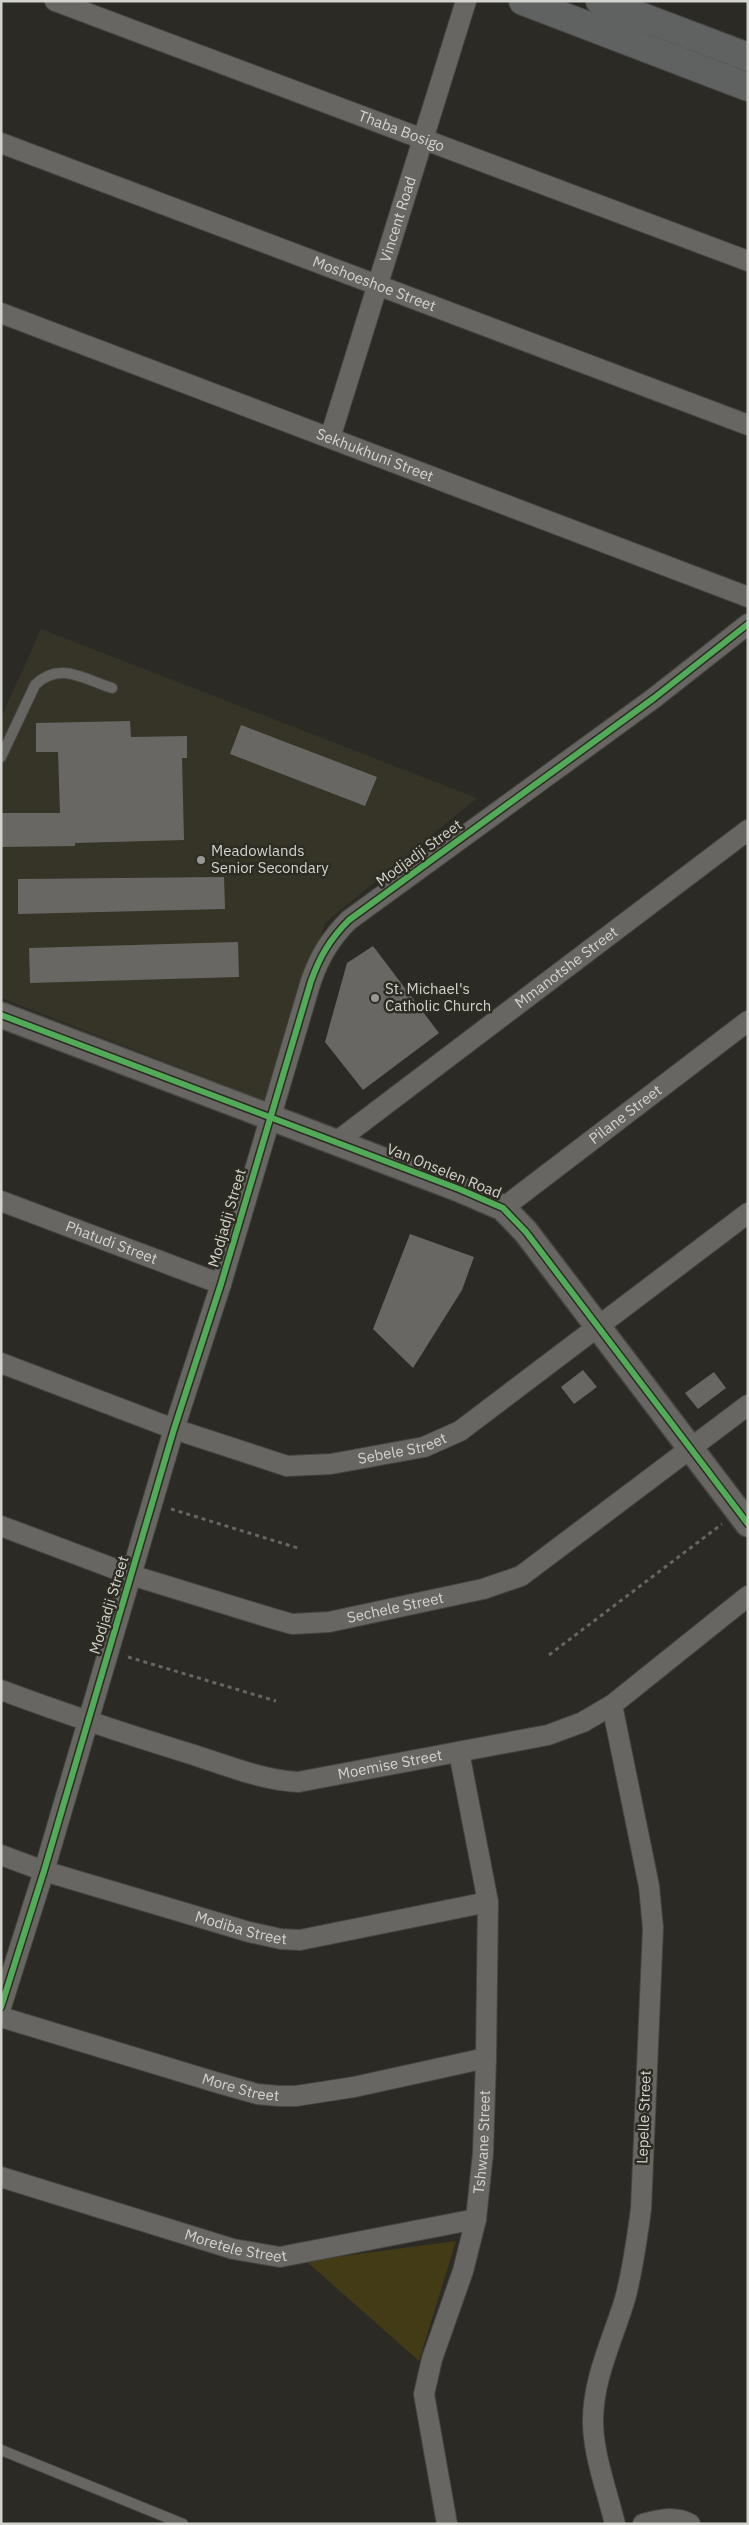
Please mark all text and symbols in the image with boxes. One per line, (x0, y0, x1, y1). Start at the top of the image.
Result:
street label: Thaba Bosigo (356, 106, 448, 155)
street label: Vincent Road (375, 174, 420, 265)
street label: Moshoeshoe Street (310, 252, 439, 315)
street label: Sekhukhuni Street (314, 424, 436, 486)
street label: Modjadji Street (372, 815, 466, 890)
place label: Meadowlands Senior Secondary (211, 841, 329, 877)
marker: Meadowlands Senior Secondary (195, 854, 207, 866)
street label: Mmanotshe Street (511, 922, 621, 1012)
place label: St. Michael's Catholic Church (385, 979, 491, 1015)
marker: St. Michael's Catholic Church (369, 992, 381, 1004)
street label: Pilane Street (585, 1080, 665, 1148)
street label: Van Onselen Road (384, 1139, 504, 1202)
street label: Modjadji Street (203, 1166, 250, 1269)
street label: Phatudi Street (63, 1216, 160, 1268)
street label: Sebele Street (356, 1428, 449, 1468)
street label: Modjadji Street (85, 1553, 133, 1656)
street label: Sechele Street (345, 1588, 445, 1627)
street label: Moemise Street (336, 1745, 444, 1783)
street label: Modiba Street (193, 1906, 287, 1948)
street label: More Street (200, 2069, 280, 2105)
street label: Lepelle Street (632, 2070, 655, 2164)
street label: Tshwane Street (469, 2090, 494, 2195)
street label: Moretele Street (182, 2225, 288, 2266)

